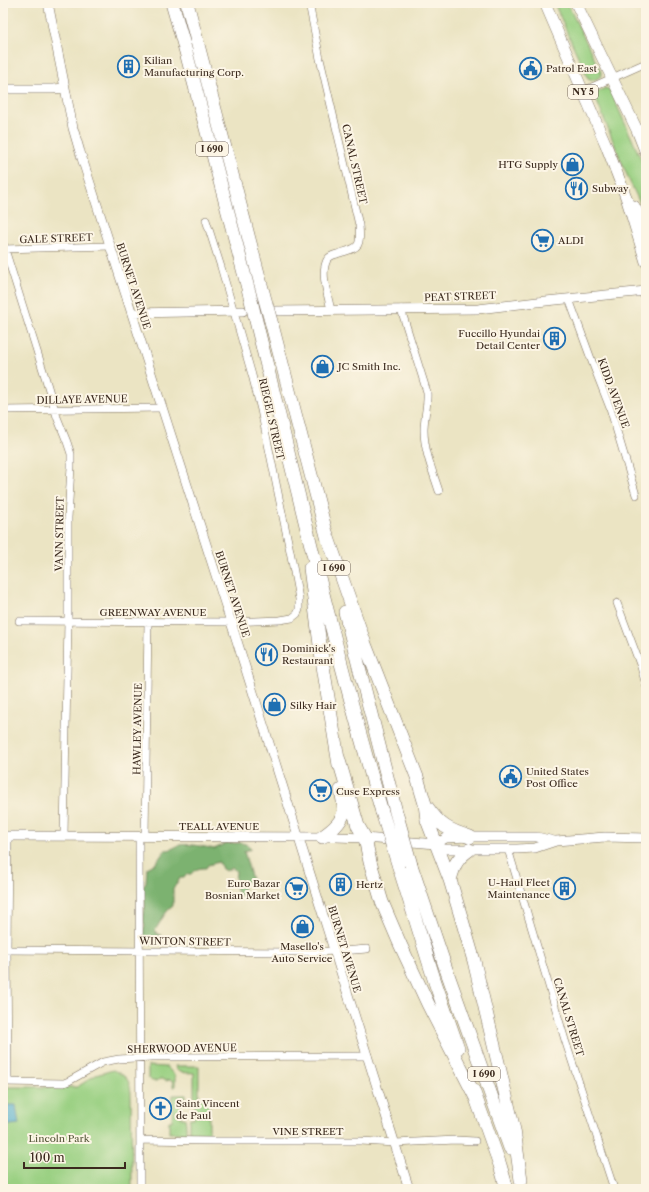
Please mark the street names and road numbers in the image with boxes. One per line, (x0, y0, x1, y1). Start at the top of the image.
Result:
road number: NY 5 (568, 85, 598, 99)
street label: CANAL STREET (339, 123, 370, 206)
road number: I 690 (196, 142, 228, 156)
street label: GALE STREET (19, 231, 93, 246)
street label: BURNET AVENUE (113, 241, 154, 331)
street label: PEAT STREET (424, 289, 497, 304)
street label: KIDD AVENUE (595, 356, 632, 430)
street label: RIEGEL STREET (256, 377, 287, 462)
street label: DILLAYE AVENUE (36, 392, 128, 407)
street label: VANN STREET (52, 496, 67, 573)
street label: BURNET AVENUE (212, 549, 253, 639)
road number: I 690 (318, 561, 350, 575)
street label: GREENWAY AVENUE (100, 606, 206, 619)
street label: HAWLEY AVENUE (130, 683, 145, 775)
street label: TEALL AVENUE (179, 820, 259, 833)
street label: BURNET AVENUE (325, 904, 364, 994)
street label: WINTON STREET (138, 934, 231, 949)
street label: CANAL STREET (550, 976, 587, 1059)
street label: SHERWOOD AVENUE (127, 1041, 237, 1056)
road number: I 690 (468, 1067, 500, 1081)
street label: VINE STREET (272, 1125, 344, 1138)

